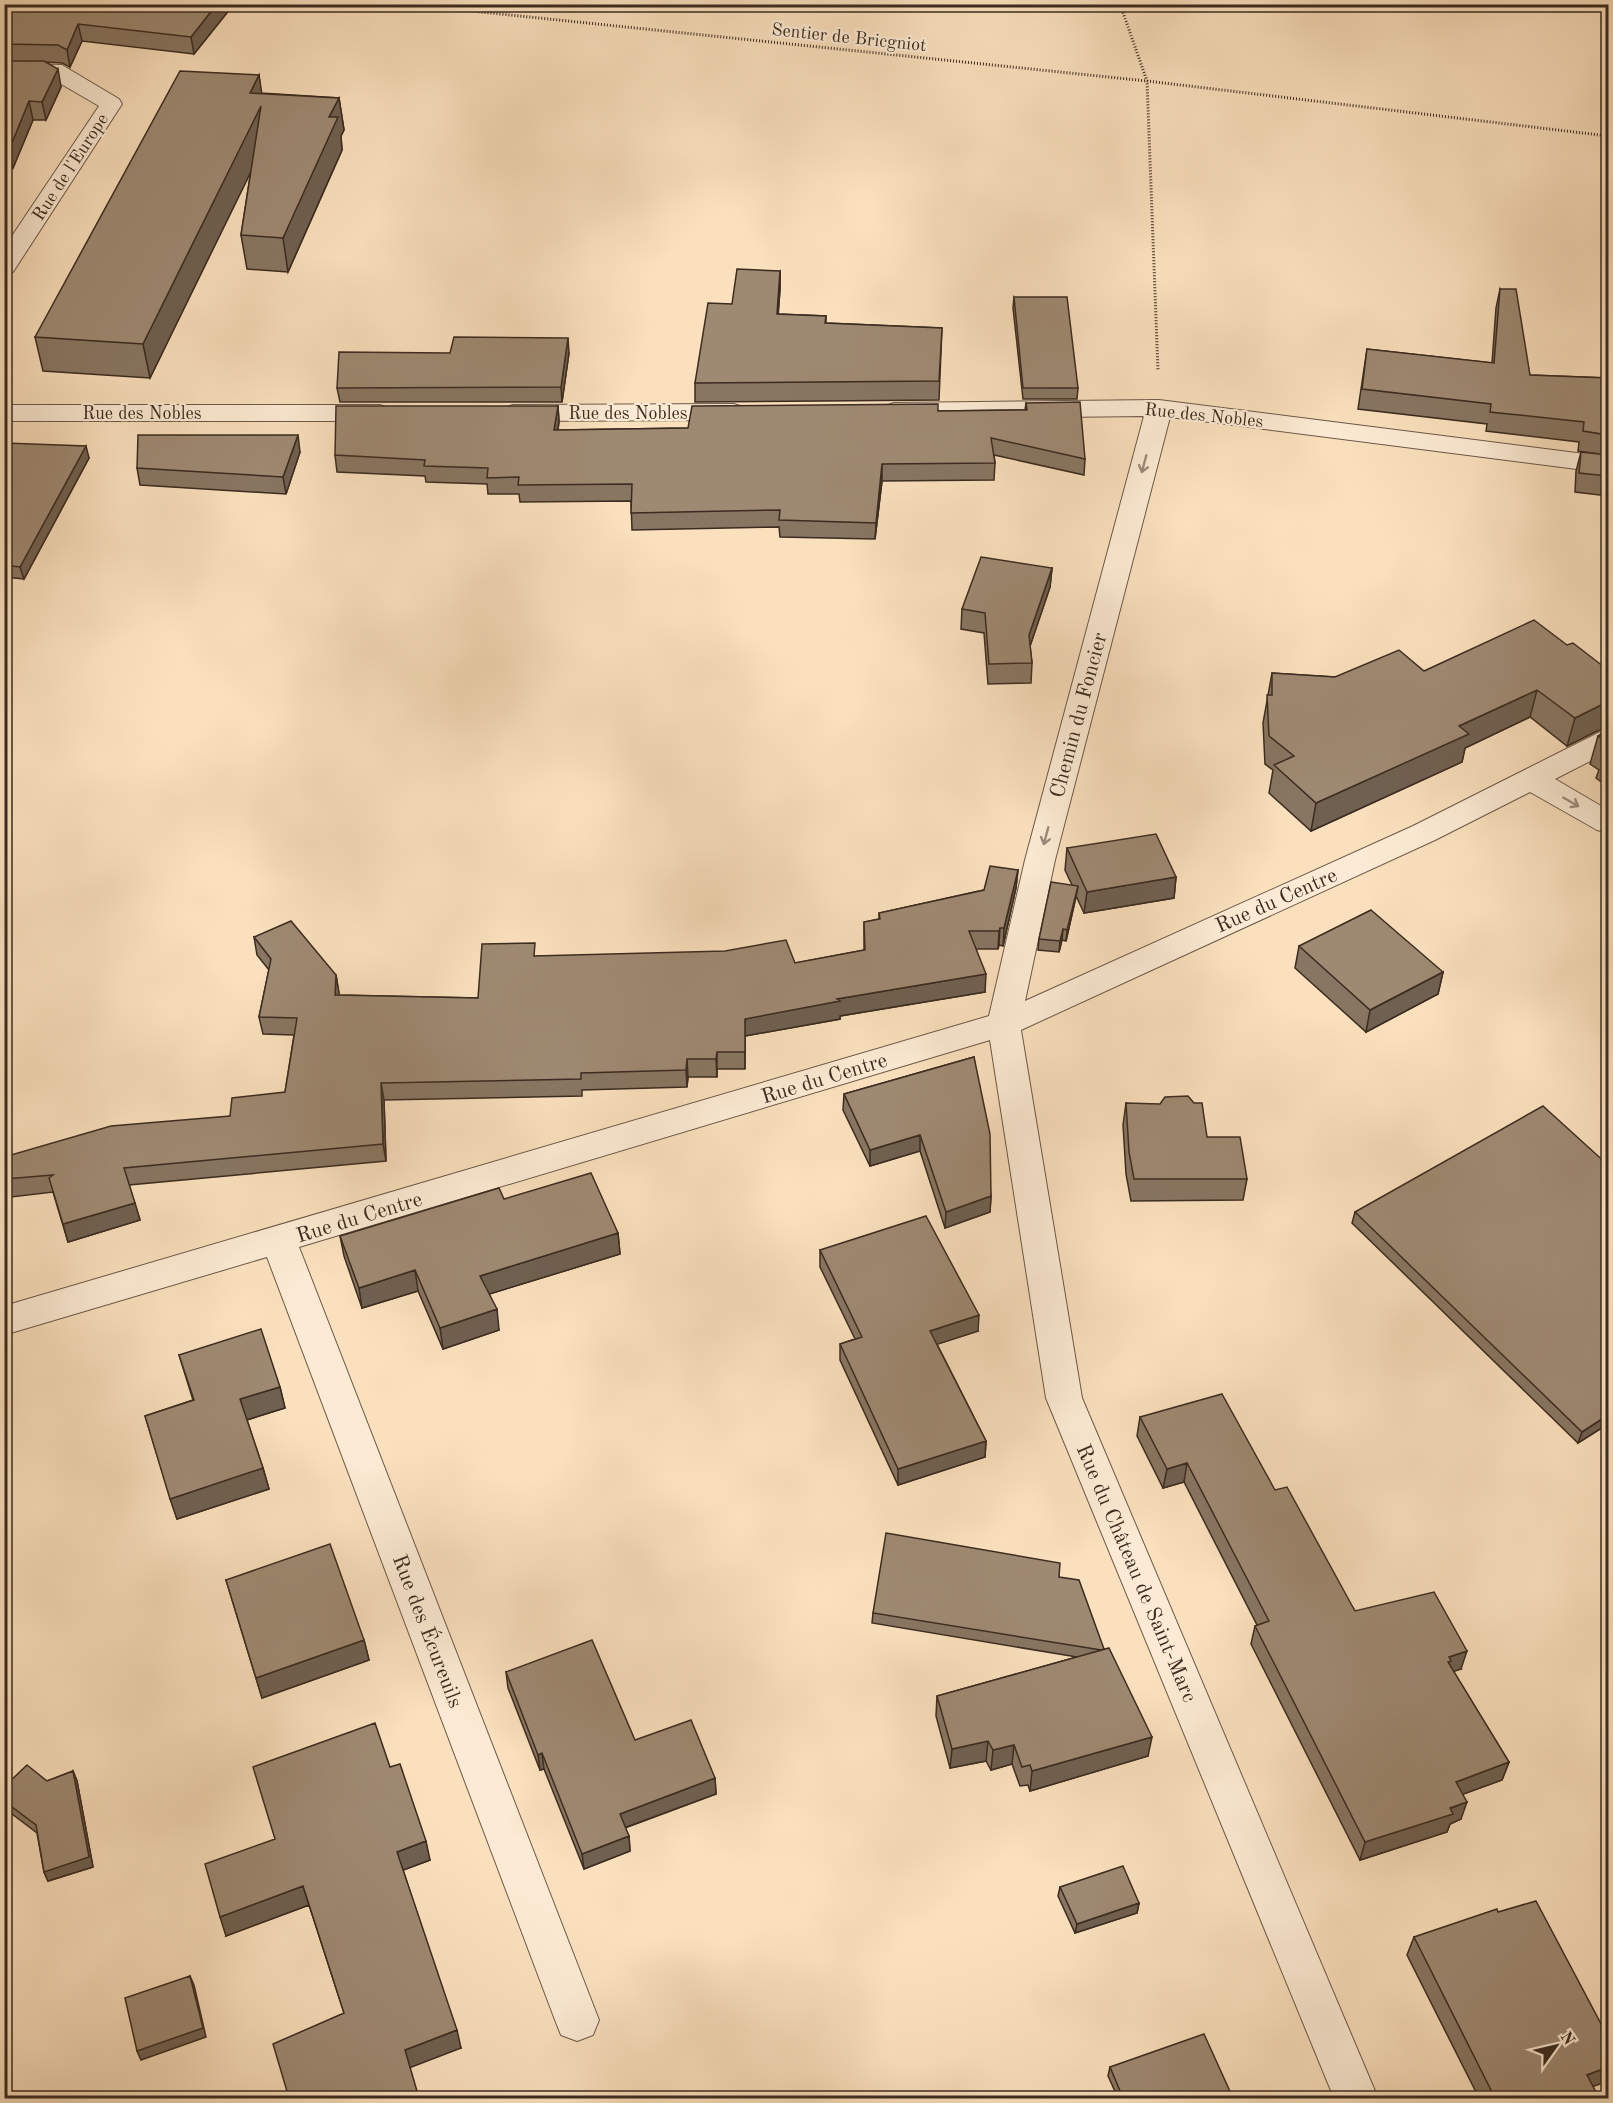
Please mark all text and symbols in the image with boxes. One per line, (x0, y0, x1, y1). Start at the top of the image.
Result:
street label: Sentier de Bricgniot (770, 21, 927, 55)
street label: Rue de l'Europe (30, 111, 112, 224)
street label: Rue des Nobles (1144, 401, 1264, 431)
street label: Rue des Nobles (82, 405, 202, 423)
street label: Rue des Nobles (568, 405, 688, 423)
one-way arrow (1138, 455, 1150, 474)
street label: Chemin du Foncier (1047, 630, 1112, 800)
one-way arrow (1562, 796, 1579, 808)
one-way arrow (1040, 826, 1051, 845)
street label: Rue du Centre (1213, 865, 1341, 938)
street label: Rue du Centre (759, 1050, 890, 1109)
street label: Rue du Centre (294, 1189, 425, 1248)
street label: Rue du Château de Saint-Marc (1072, 1442, 1200, 1706)
street label: Rue des Écureuils (388, 1551, 469, 1711)
north arrow (1526, 2016, 1586, 2076)
text: N (1557, 2029, 1577, 2049)

